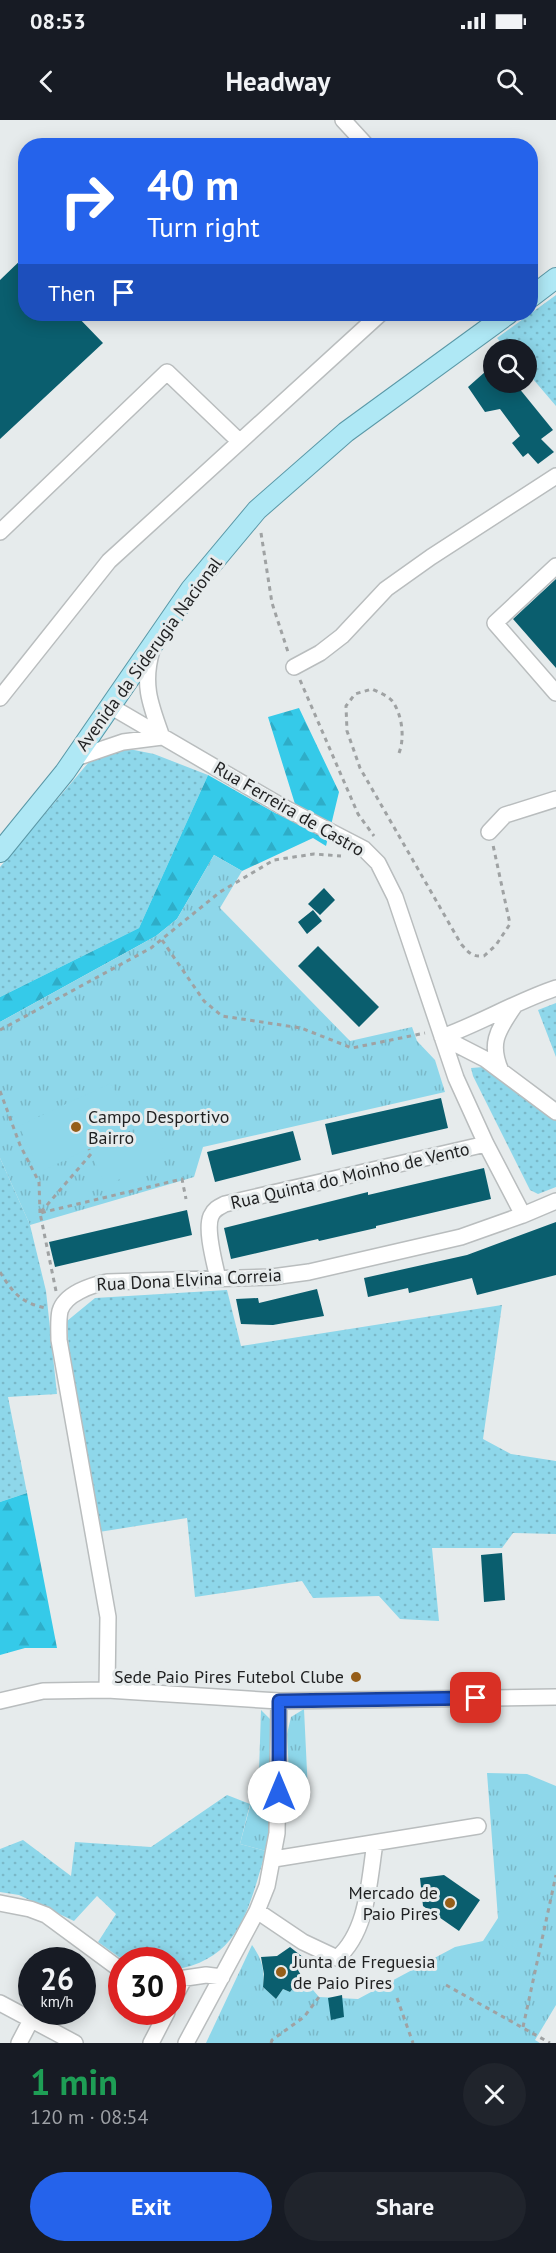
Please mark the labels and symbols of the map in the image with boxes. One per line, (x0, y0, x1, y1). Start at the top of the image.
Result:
street label: Avenida da Siderugia Nacional (71, 552, 227, 755)
street label: Rua Ferreira de Castro (210, 756, 369, 861)
place label: Campo Desportivo Bairro (88, 1105, 229, 1149)
marker: Campo Desportivo Bairro (69, 1120, 83, 1134)
street label: Rua Quinta do Moinho de Vento (228, 1137, 471, 1214)
street label: Rua Dona Elvina Correia (96, 1263, 282, 1296)
place label: Sede Paio Pires Futebol Clube (114, 1665, 344, 1688)
marker: Sede Paio Pires Futebol Clube (349, 1670, 363, 1684)
pin (450, 1672, 501, 1723)
position arrow (247, 1760, 311, 1824)
place label: Mercado de Paio Pires (348, 1881, 438, 1925)
marker: Mercado de Paio Pires (443, 1896, 457, 1910)
speed limit sign: 30 (108, 1947, 186, 2025)
place label: Junta de Freguesia de Paio Pires (292, 1950, 435, 1994)
marker: Junta de Freguesia de Paio Pires (274, 1965, 288, 1979)

